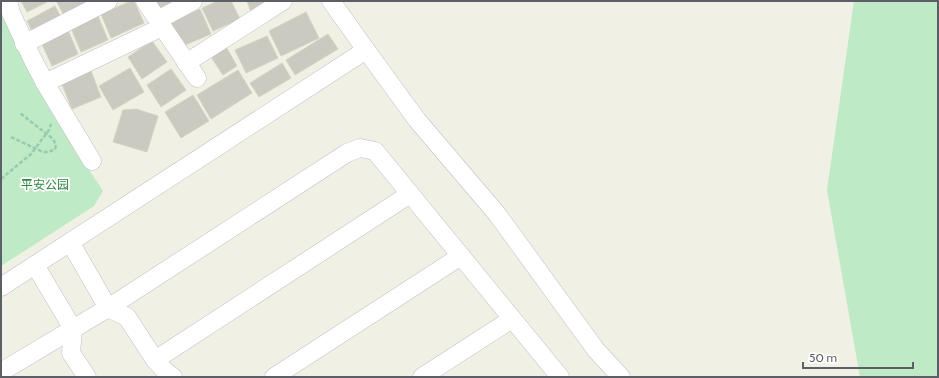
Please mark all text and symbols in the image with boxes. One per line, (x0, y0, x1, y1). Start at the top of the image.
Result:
park label: 平安公园 (21, 177, 69, 192)
scale bar (803, 344, 913, 370)
text: 50 m (809, 350, 837, 365)

